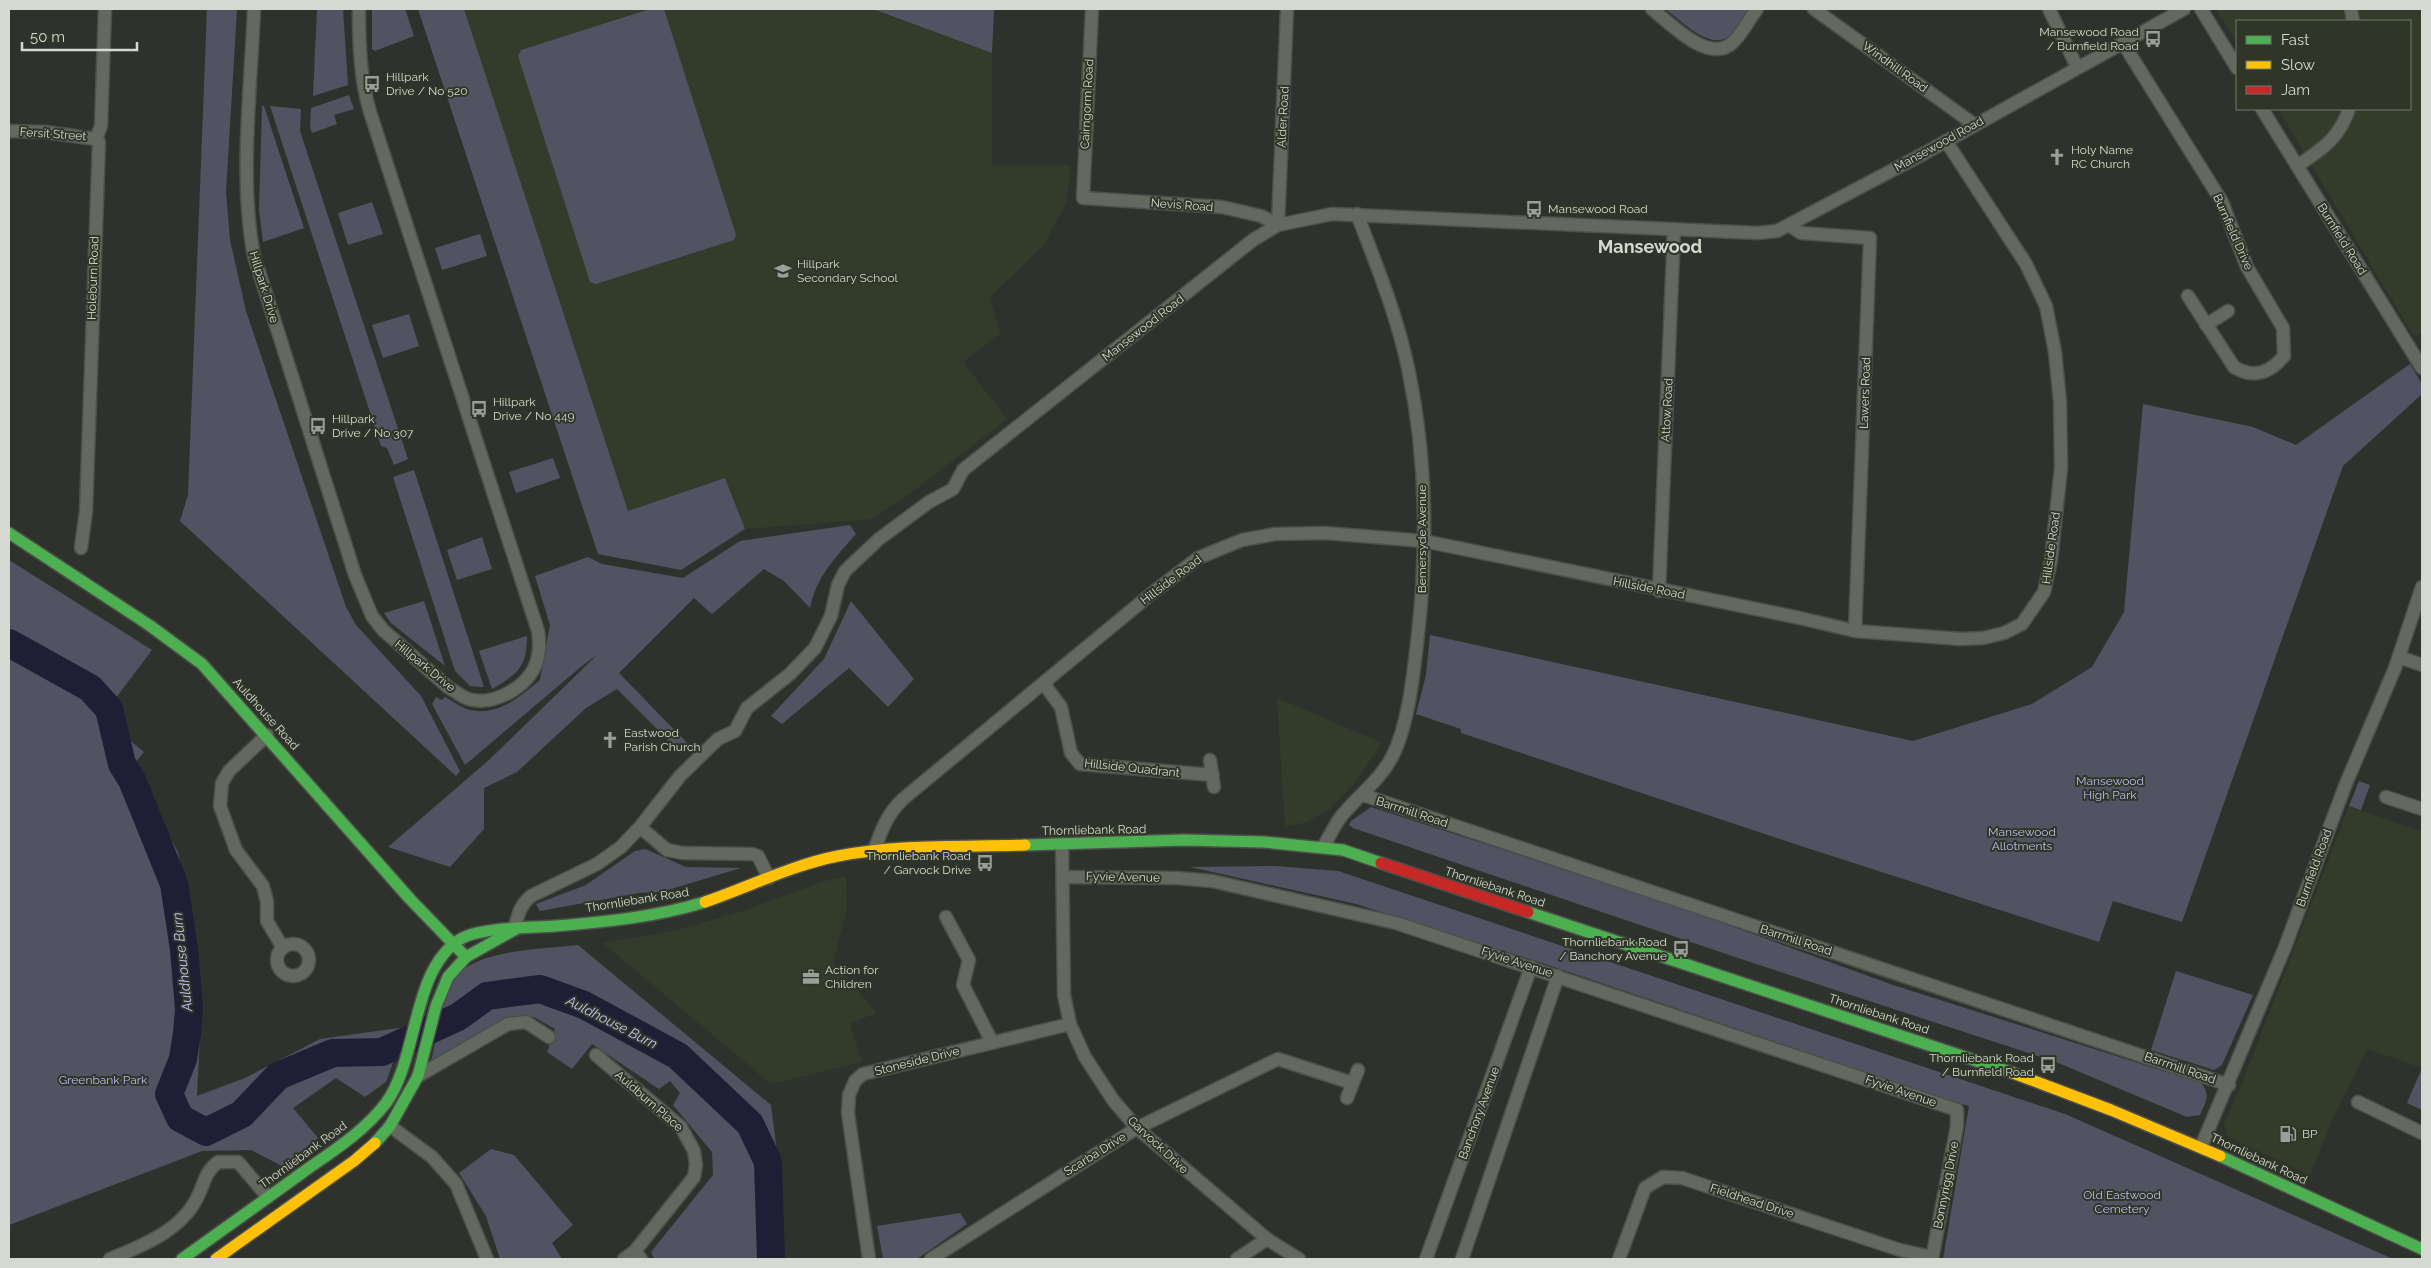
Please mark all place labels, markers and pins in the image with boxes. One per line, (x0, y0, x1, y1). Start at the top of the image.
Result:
place label: Mansewood Road / Burnfield Road (2039, 25, 2139, 53)
bus stop icon: Mansewood Road / Burnfield Road (2143, 29, 2163, 49)
place label: Hillpark Drive / No 520 (386, 70, 468, 98)
bus stop icon: Hillpark Drive / No 520 (362, 74, 382, 94)
place label: Holy Name RC Church (2071, 143, 2133, 171)
church icon: Holy Name RC Church (2047, 147, 2067, 167)
bus stop icon: Mansewood Road (1524, 199, 1544, 219)
place label: Mansewood Road (1548, 202, 1648, 216)
place label: Hillpark Secondary School (797, 257, 899, 285)
school or university icon: Hillpark Secondary School (773, 261, 793, 281)
place label: Hillpark Drive / No 449 (493, 395, 575, 423)
bus stop icon: Hillpark Drive / No 449 (469, 399, 489, 419)
place label: Hillpark Drive / No 307 (332, 412, 414, 440)
bus stop icon: Hillpark Drive / No 307 (308, 416, 328, 436)
place label: Eastwood Parish Church (624, 726, 701, 754)
church icon: Eastwood Parish Church (600, 730, 620, 750)
place label: Thornliebank Road / Garvock Drive (866, 849, 971, 877)
bus stop icon: Thornliebank Road / Garvock Drive (975, 853, 995, 873)
place label: Thornliebank Road / Banchory Avenue (1559, 935, 1667, 963)
bus stop icon: Thornliebank Road / Banchory Avenue (1671, 939, 1691, 959)
place label: Action for Children (825, 963, 879, 991)
office icon: Action for Children (801, 967, 821, 987)
place label: Thornliebank Road / Burnfield Road (1929, 1051, 2034, 1079)
bus stop icon: Thornliebank Road / Burnfield Road (2038, 1055, 2058, 1075)
fuel station icon: BP (2278, 1124, 2298, 1144)
place label: BP (2302, 1127, 2318, 1141)

